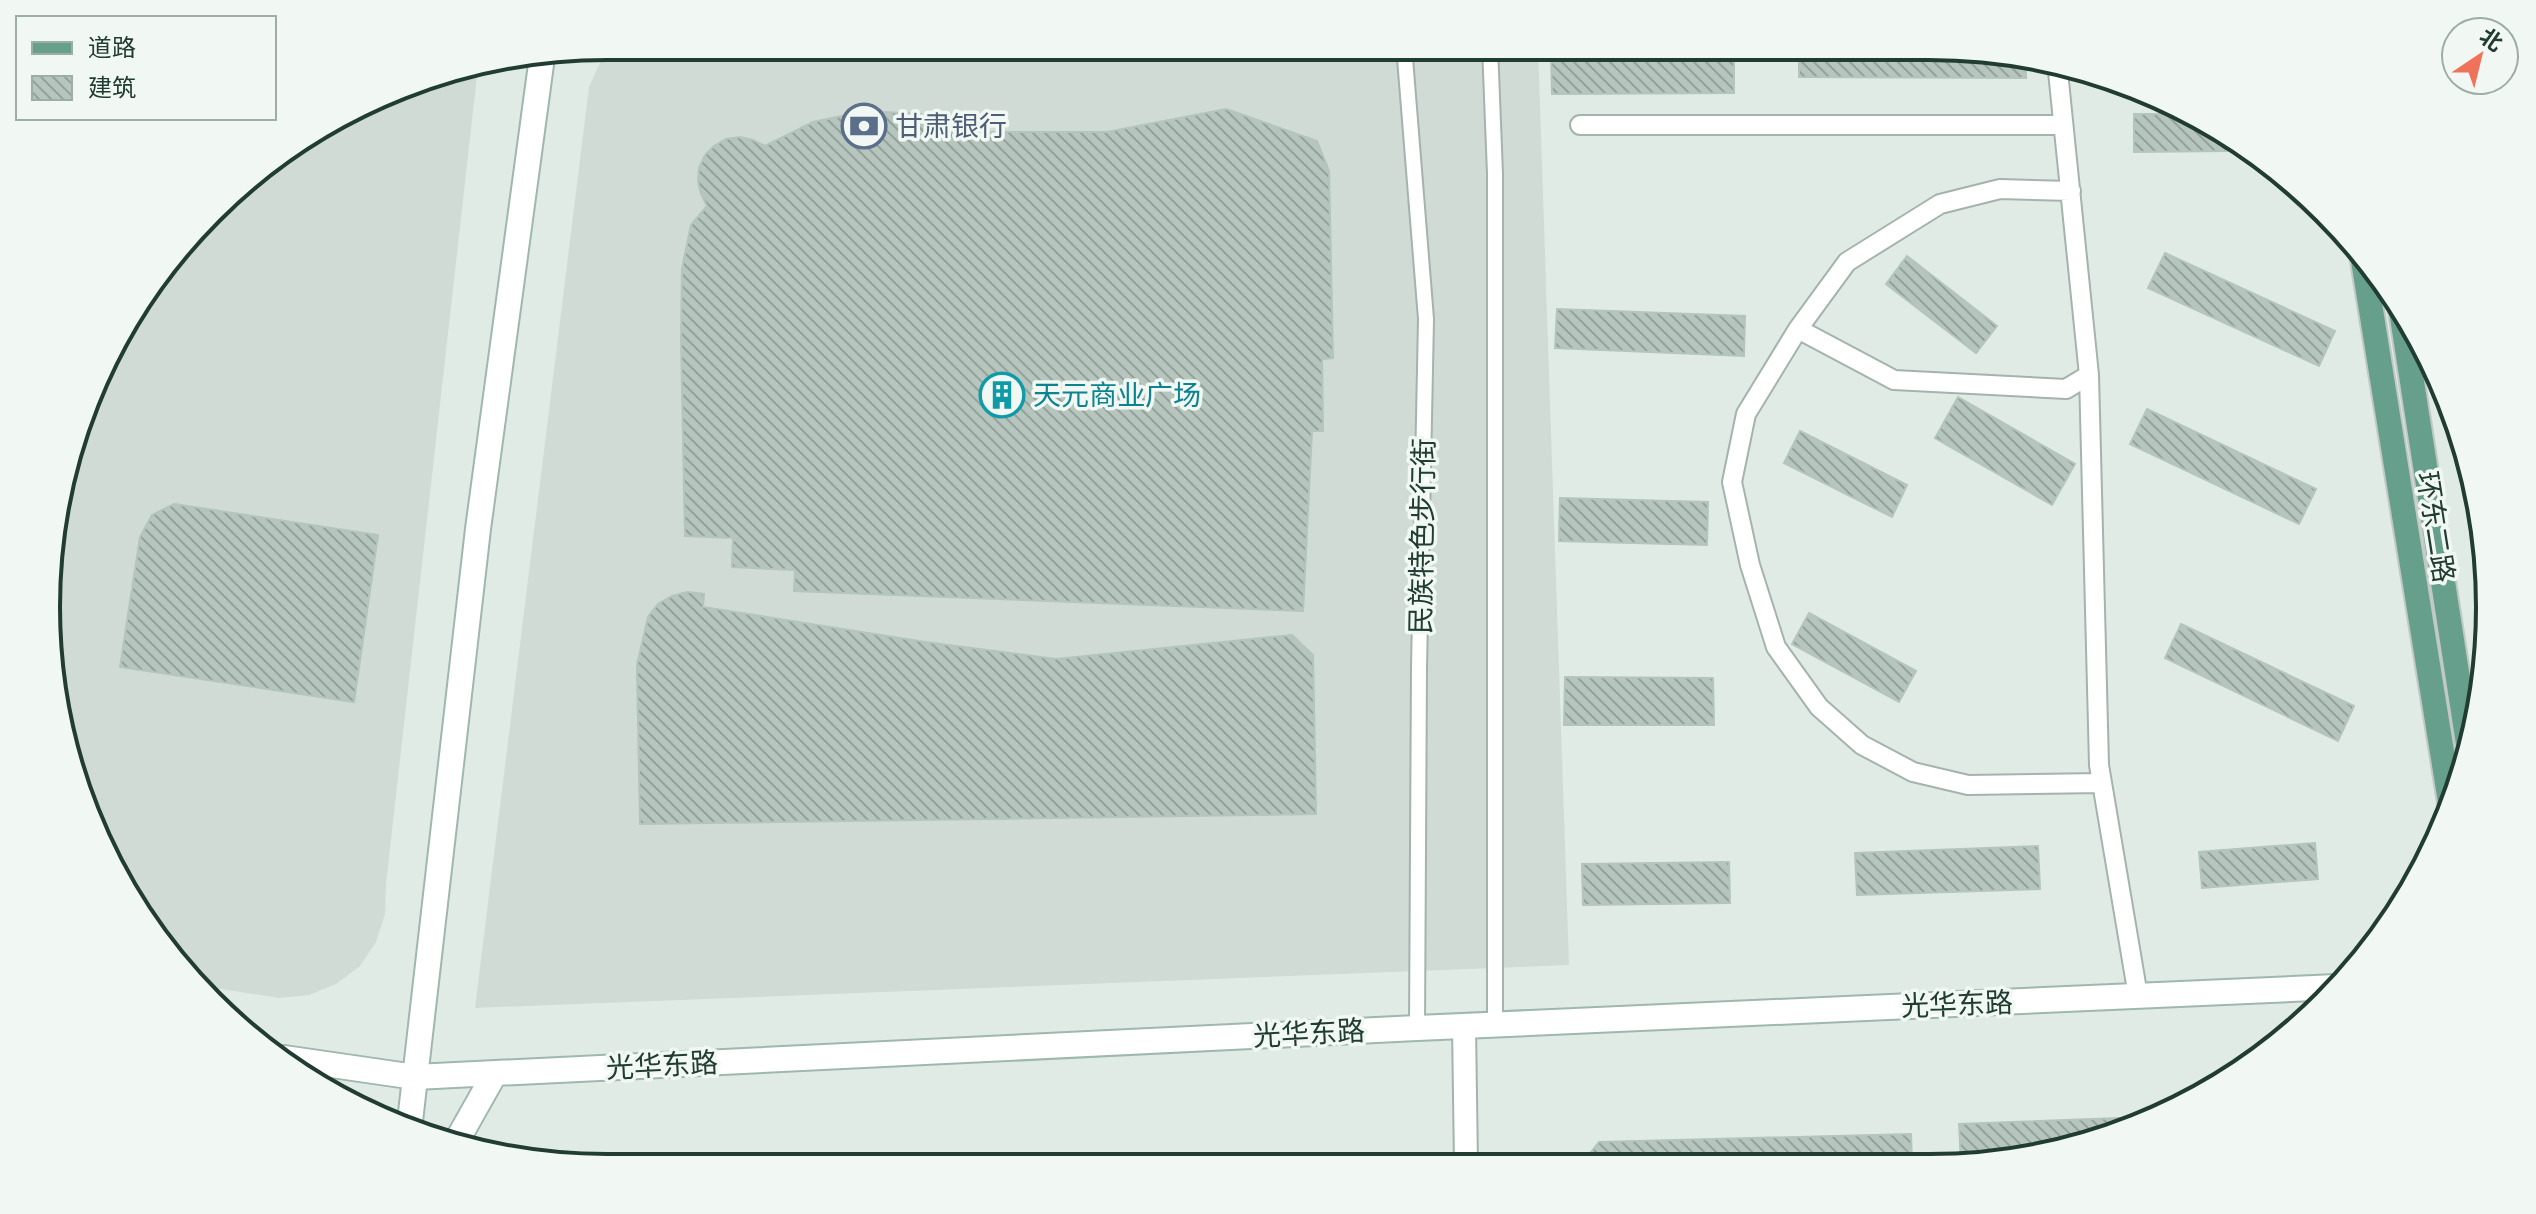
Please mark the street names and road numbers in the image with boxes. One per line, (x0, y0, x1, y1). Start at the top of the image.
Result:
street label: 民族特色步行街 (1401, 438, 1442, 634)
street label: 环东二路 (2409, 469, 2464, 585)
street label: 光华东路 (1900, 983, 2014, 1024)
street label: 光华东路 (1252, 1011, 1366, 1054)
street label: 光华东路 (605, 1043, 719, 1086)

